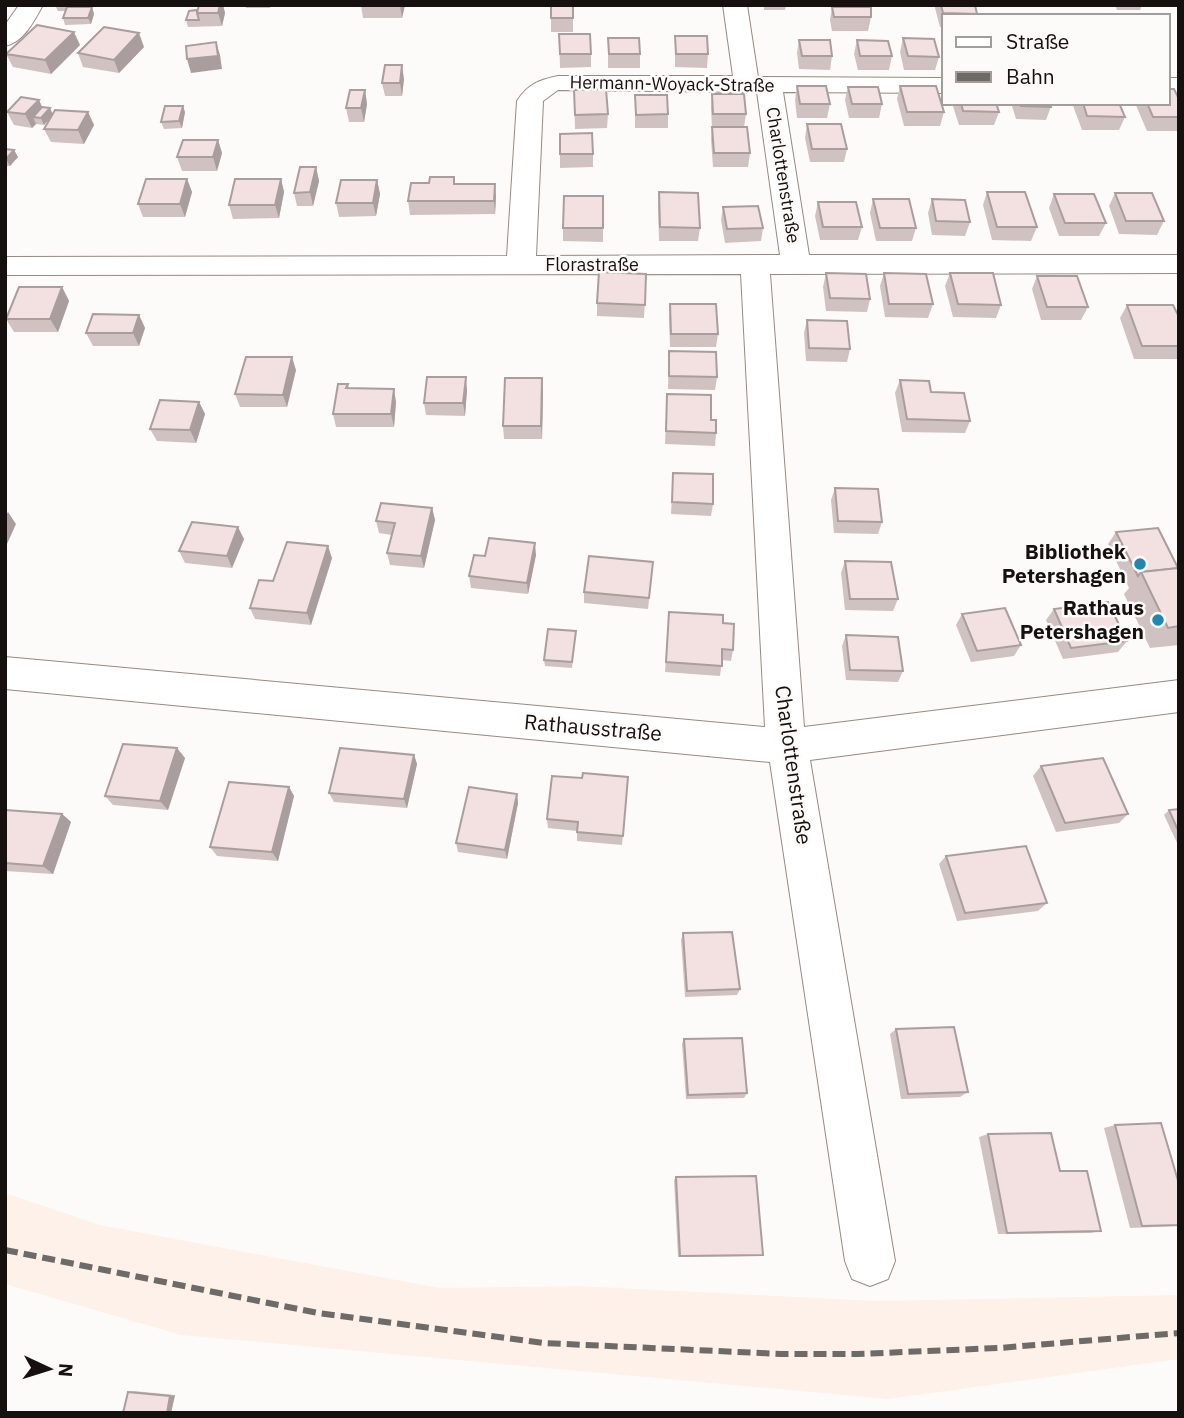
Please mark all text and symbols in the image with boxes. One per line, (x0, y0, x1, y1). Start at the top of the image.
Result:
legend (942, 14, 1170, 105)
text: Straße (1006, 27, 1069, 55)
text: Bahn (1006, 62, 1055, 90)
street label: Hermann-Woyack-Straße (569, 70, 775, 97)
street label: Charlottenstraße (761, 105, 806, 245)
street label: Florastraße (545, 253, 639, 276)
place label: Bibliothek Petershagen (1002, 537, 1127, 589)
marker: Bibliothek Petershagen (1132, 556, 1148, 572)
place label: Rathaus Petershagen (1020, 593, 1144, 645)
marker: Rathaus Petershagen (1150, 612, 1166, 628)
street label: Charlottenstraße (769, 683, 819, 846)
street label: Rathausstraße (523, 707, 663, 747)
north arrow (14, 1334, 84, 1404)
text: N (54, 1362, 78, 1378)

